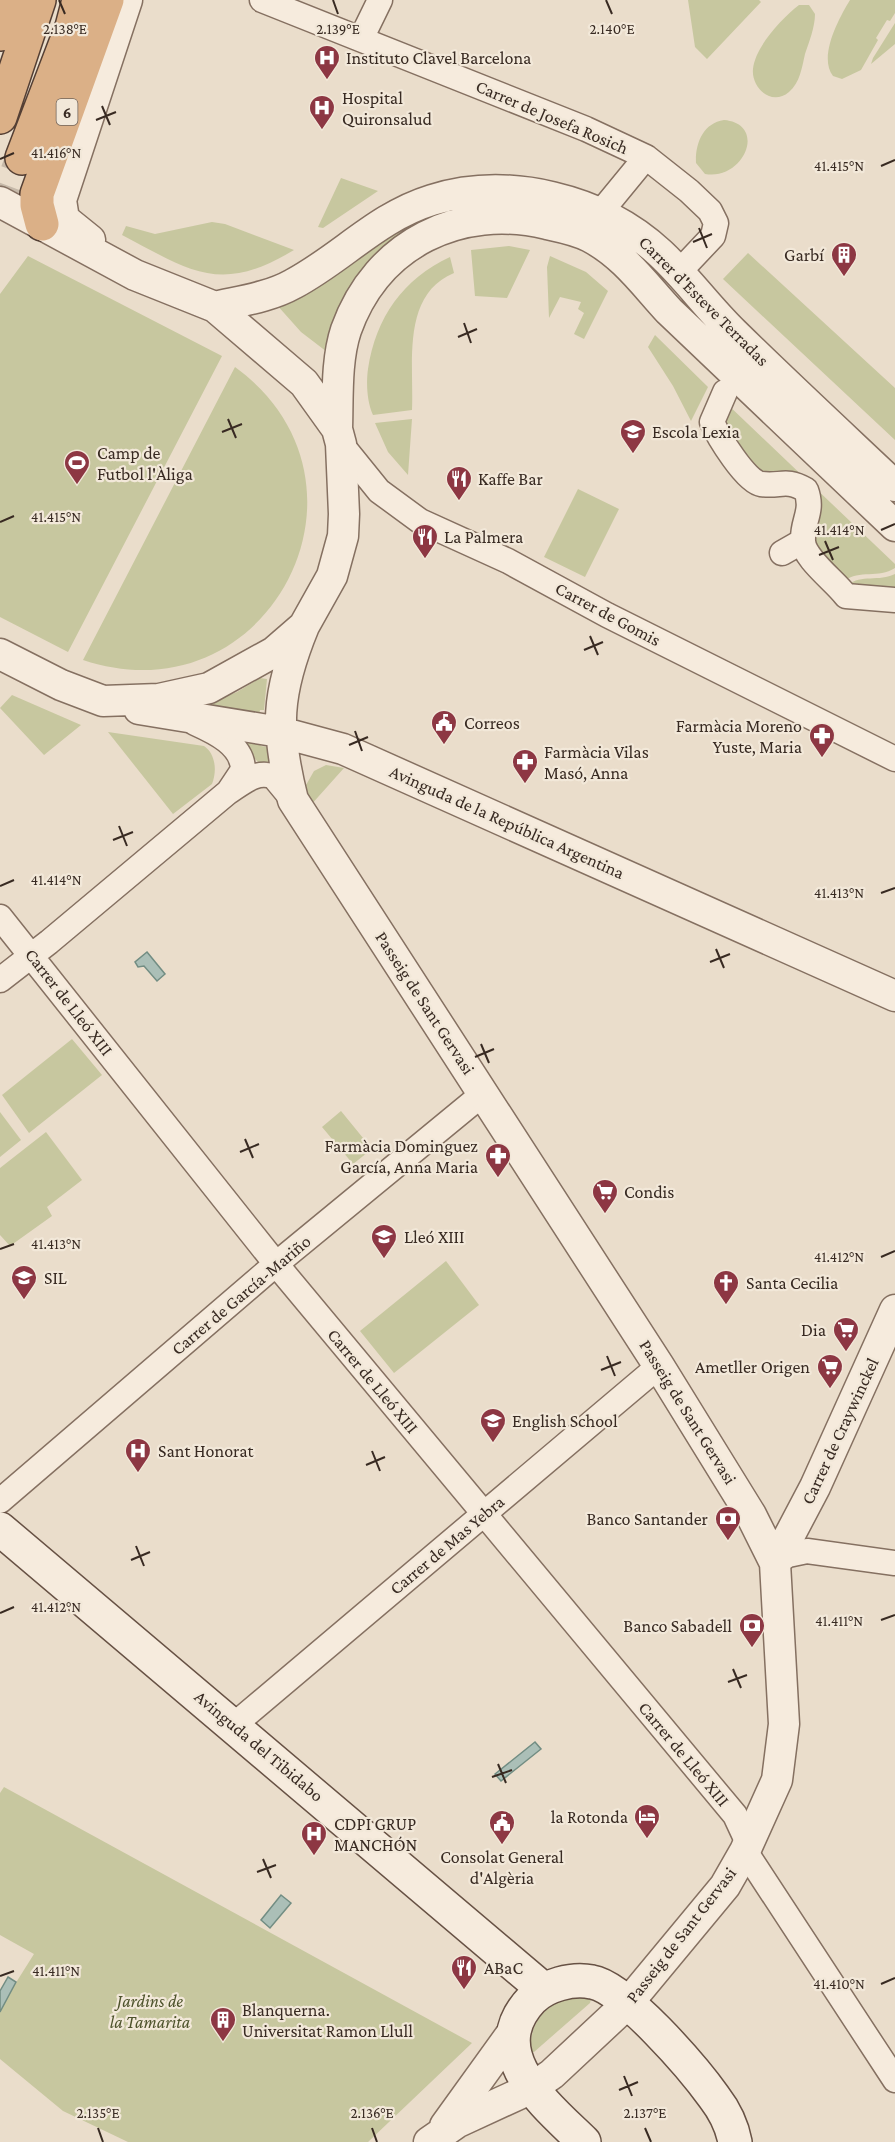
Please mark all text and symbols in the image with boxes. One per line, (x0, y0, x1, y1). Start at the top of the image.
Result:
text: 2.138°E (43, 21, 87, 37)
text: 2.139°E (316, 21, 360, 37)
text: 2.140°E (589, 21, 635, 37)
hospital icon: Instituto Clavel Barcelona (312, 43, 342, 81)
place label: Instituto Clavel Barcelona (346, 48, 531, 68)
street label: Carrer de Josefa Rosich (473, 76, 631, 158)
place label: Hospital Quironsalud (342, 88, 433, 129)
hospital icon: Hospital Quironsalud (307, 93, 337, 131)
road number: 6 (56, 99, 78, 125)
text: 41.416°N (31, 145, 81, 161)
text: 41.415°N (814, 158, 864, 174)
street label: Carrer d'Esteve Terradas (635, 232, 773, 370)
building icon: Garbí (829, 240, 859, 278)
place label: Garbí (784, 245, 825, 265)
school or university icon: Escola Lexia (618, 417, 648, 455)
place label: Escola Lexia (652, 422, 740, 442)
place label: Camp de Futbol l'Àliga (97, 443, 193, 484)
sports icon: Camp de Futbol l'Àliga (62, 448, 92, 486)
restaurant icon: Kaffe Bar (444, 464, 474, 502)
place label: Kaffe Bar (478, 469, 544, 489)
text: 41.415°N (31, 509, 81, 525)
restaurant icon: La Palmera (410, 522, 440, 560)
text: 41.414°N (813, 522, 865, 538)
place label: La Palmera (444, 527, 523, 547)
street label: Carrer de Gomis (552, 578, 664, 650)
public building icon: Correos (429, 708, 459, 746)
place label: Correos (464, 713, 520, 733)
place label: Farmàcia Moreno Yuste, Maria (676, 716, 802, 757)
pharmacy icon: Farmàcia Moreno Yuste, Maria (807, 721, 837, 759)
place label: Farmàcia Vilas Masó, Anna (544, 742, 649, 783)
pharmacy icon: Farmàcia Vilas Masó, Anna (510, 747, 540, 785)
street label: Avinguda de la República Argentina (387, 761, 627, 883)
text: 41.414°N (30, 872, 82, 888)
text: 41.413°N (814, 885, 864, 901)
street label: Passeig de Sant Gervasi (371, 928, 479, 1078)
street label: Carrer de Lleó XIII (21, 945, 117, 1059)
place label: Farmàcia Dominguez García, Anna Maria (325, 1136, 478, 1177)
pharmacy icon: Farmàcia Dominguez García, Anna Maria (483, 1141, 513, 1179)
supermarket icon: Condis (590, 1177, 620, 1215)
place label: Condis (624, 1182, 674, 1202)
school or university icon: Lleó XIII (369, 1222, 399, 1260)
place label: Lleó XIII (404, 1227, 465, 1247)
street label: Carrer de García-Mariño (167, 1231, 315, 1359)
text: 41.413°N (31, 1236, 81, 1252)
text: 41.412°N (814, 1249, 864, 1265)
school or university icon: SIL (9, 1263, 39, 1301)
place label: SIL (44, 1268, 67, 1288)
church icon: Santa Cecilia (711, 1268, 741, 1306)
place label: Santa Cecilia (746, 1273, 838, 1293)
supermarket icon: Dia (831, 1315, 861, 1353)
place label: Dia (801, 1320, 826, 1340)
street label: Carrer de Lleó XIII (323, 1325, 423, 1437)
street label: Passeig de Sant Gervasi (635, 1336, 741, 1488)
supermarket icon: Ametller Origen (815, 1352, 845, 1390)
street label: Carrer de Craywinckel (797, 1354, 883, 1507)
place label: Ametller Origen (695, 1357, 810, 1377)
school or university icon: English School (478, 1406, 508, 1444)
place label: English School (512, 1411, 618, 1431)
hospital icon: Sant Honorat (123, 1436, 153, 1474)
place label: Sant Honorat (158, 1441, 254, 1461)
street label: Carrer de Mas Yebra (386, 1491, 508, 1599)
bank icon: Banco Santander (713, 1504, 743, 1542)
place label: Banco Santander (586, 1509, 709, 1529)
text: 41.412°N (31, 1599, 81, 1615)
bank icon: Banco Sabadell (737, 1611, 767, 1649)
text: 41.411°N (815, 1613, 863, 1629)
place label: Banco Sabadell (623, 1616, 732, 1636)
street label: Avinguda del Tibidabo (191, 1686, 327, 1806)
street label: Carrer de Lleó XIII (634, 1698, 734, 1810)
hotel icon: la Rotonda (632, 1802, 662, 1840)
place label: la Rotonda (551, 1807, 628, 1827)
public building icon: Consolat General d'Algèria (487, 1808, 517, 1846)
place label: CDPI GRUP MANCHÓN (334, 1814, 418, 1855)
hospital icon: CDPI GRUP MANCHÓN (299, 1819, 329, 1857)
place label: Consolat General d'Algèria (440, 1847, 564, 1888)
street label: Passeig de Sant Gervasi (622, 1863, 740, 2007)
restaurant icon: ABaC (449, 1953, 479, 1991)
place label: ABaC (484, 1958, 523, 1978)
text: 41.411°N (32, 1963, 80, 1979)
text: 41.410°N (813, 1976, 865, 1992)
park label: Jardins de la Tamarita (110, 1991, 191, 2032)
place label: Blanquerna. Universitat Ramon Llull (242, 2000, 413, 2041)
building icon: Blanquerna. Universitat Ramon Llull (208, 2005, 238, 2043)
text: 2.135°E (76, 2105, 120, 2121)
text: 2.136°E (350, 2105, 394, 2121)
text: 2.137°E (624, 2105, 666, 2121)

